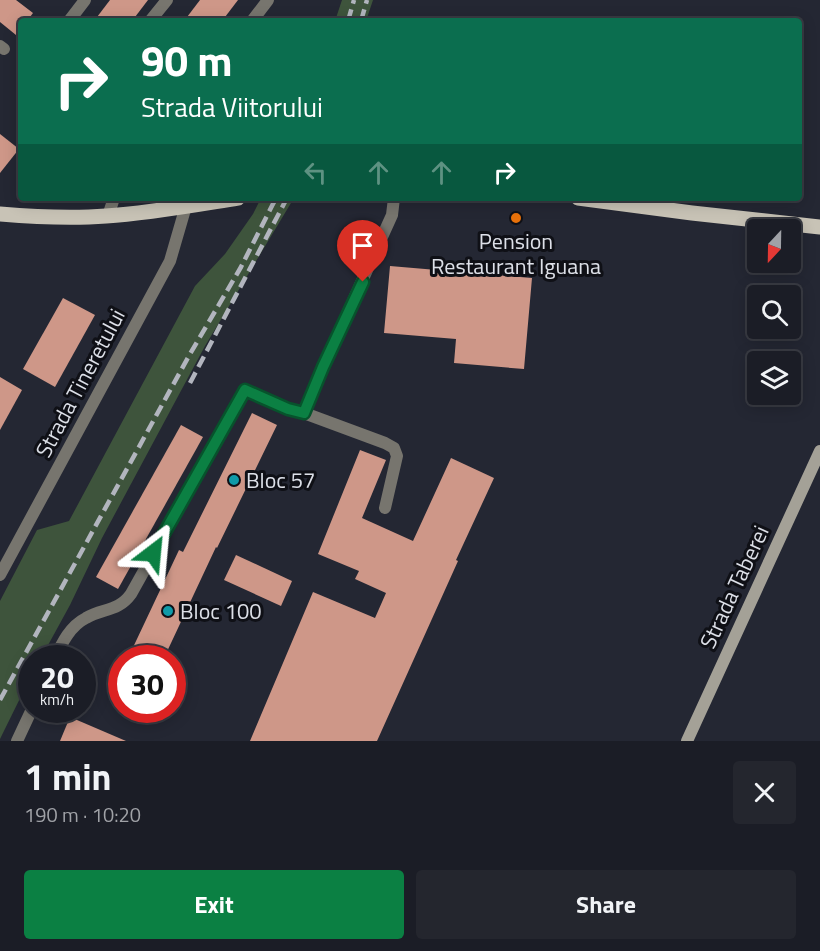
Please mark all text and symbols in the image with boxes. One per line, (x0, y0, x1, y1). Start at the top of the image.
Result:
text: 90 m (141, 28, 233, 92)
icon: right (42, 42, 120, 120)
text: Strada Viitorului (141, 86, 323, 127)
icon: left (299, 156, 332, 189)
icon: ahead (362, 156, 395, 189)
icon: ahead (425, 156, 458, 189)
icon: right (488, 156, 521, 189)
marker: Pension Restaurant Iguana (509, 211, 523, 225)
north arrow (747, 219, 801, 273)
map controls (747, 219, 801, 405)
pin (337, 220, 388, 282)
place label: Pension Restaurant Iguana (431, 224, 601, 283)
icon: arrive (346, 229, 379, 262)
button: search (747, 285, 801, 339)
street label: Strada Tineretului (26, 302, 134, 464)
button: layers (747, 351, 801, 405)
place label: Bloc 57 (246, 463, 315, 497)
marker: Bloc 57 (227, 473, 241, 487)
street label: Strada Taberei (691, 520, 777, 654)
position arrow (121, 521, 185, 585)
place label: Bloc 100 (180, 594, 262, 628)
marker: Bloc 100 (161, 604, 175, 618)
speed limit sign: 30 (108, 645, 186, 723)
text: 20 (40, 654, 74, 700)
text: km/h (40, 688, 74, 711)
text: 1 min (24, 749, 111, 804)
button: close (733, 761, 796, 824)
text: 190 m · 10:20 (24, 799, 141, 830)
button: Exit (24, 870, 404, 939)
button: Share (416, 870, 796, 939)

